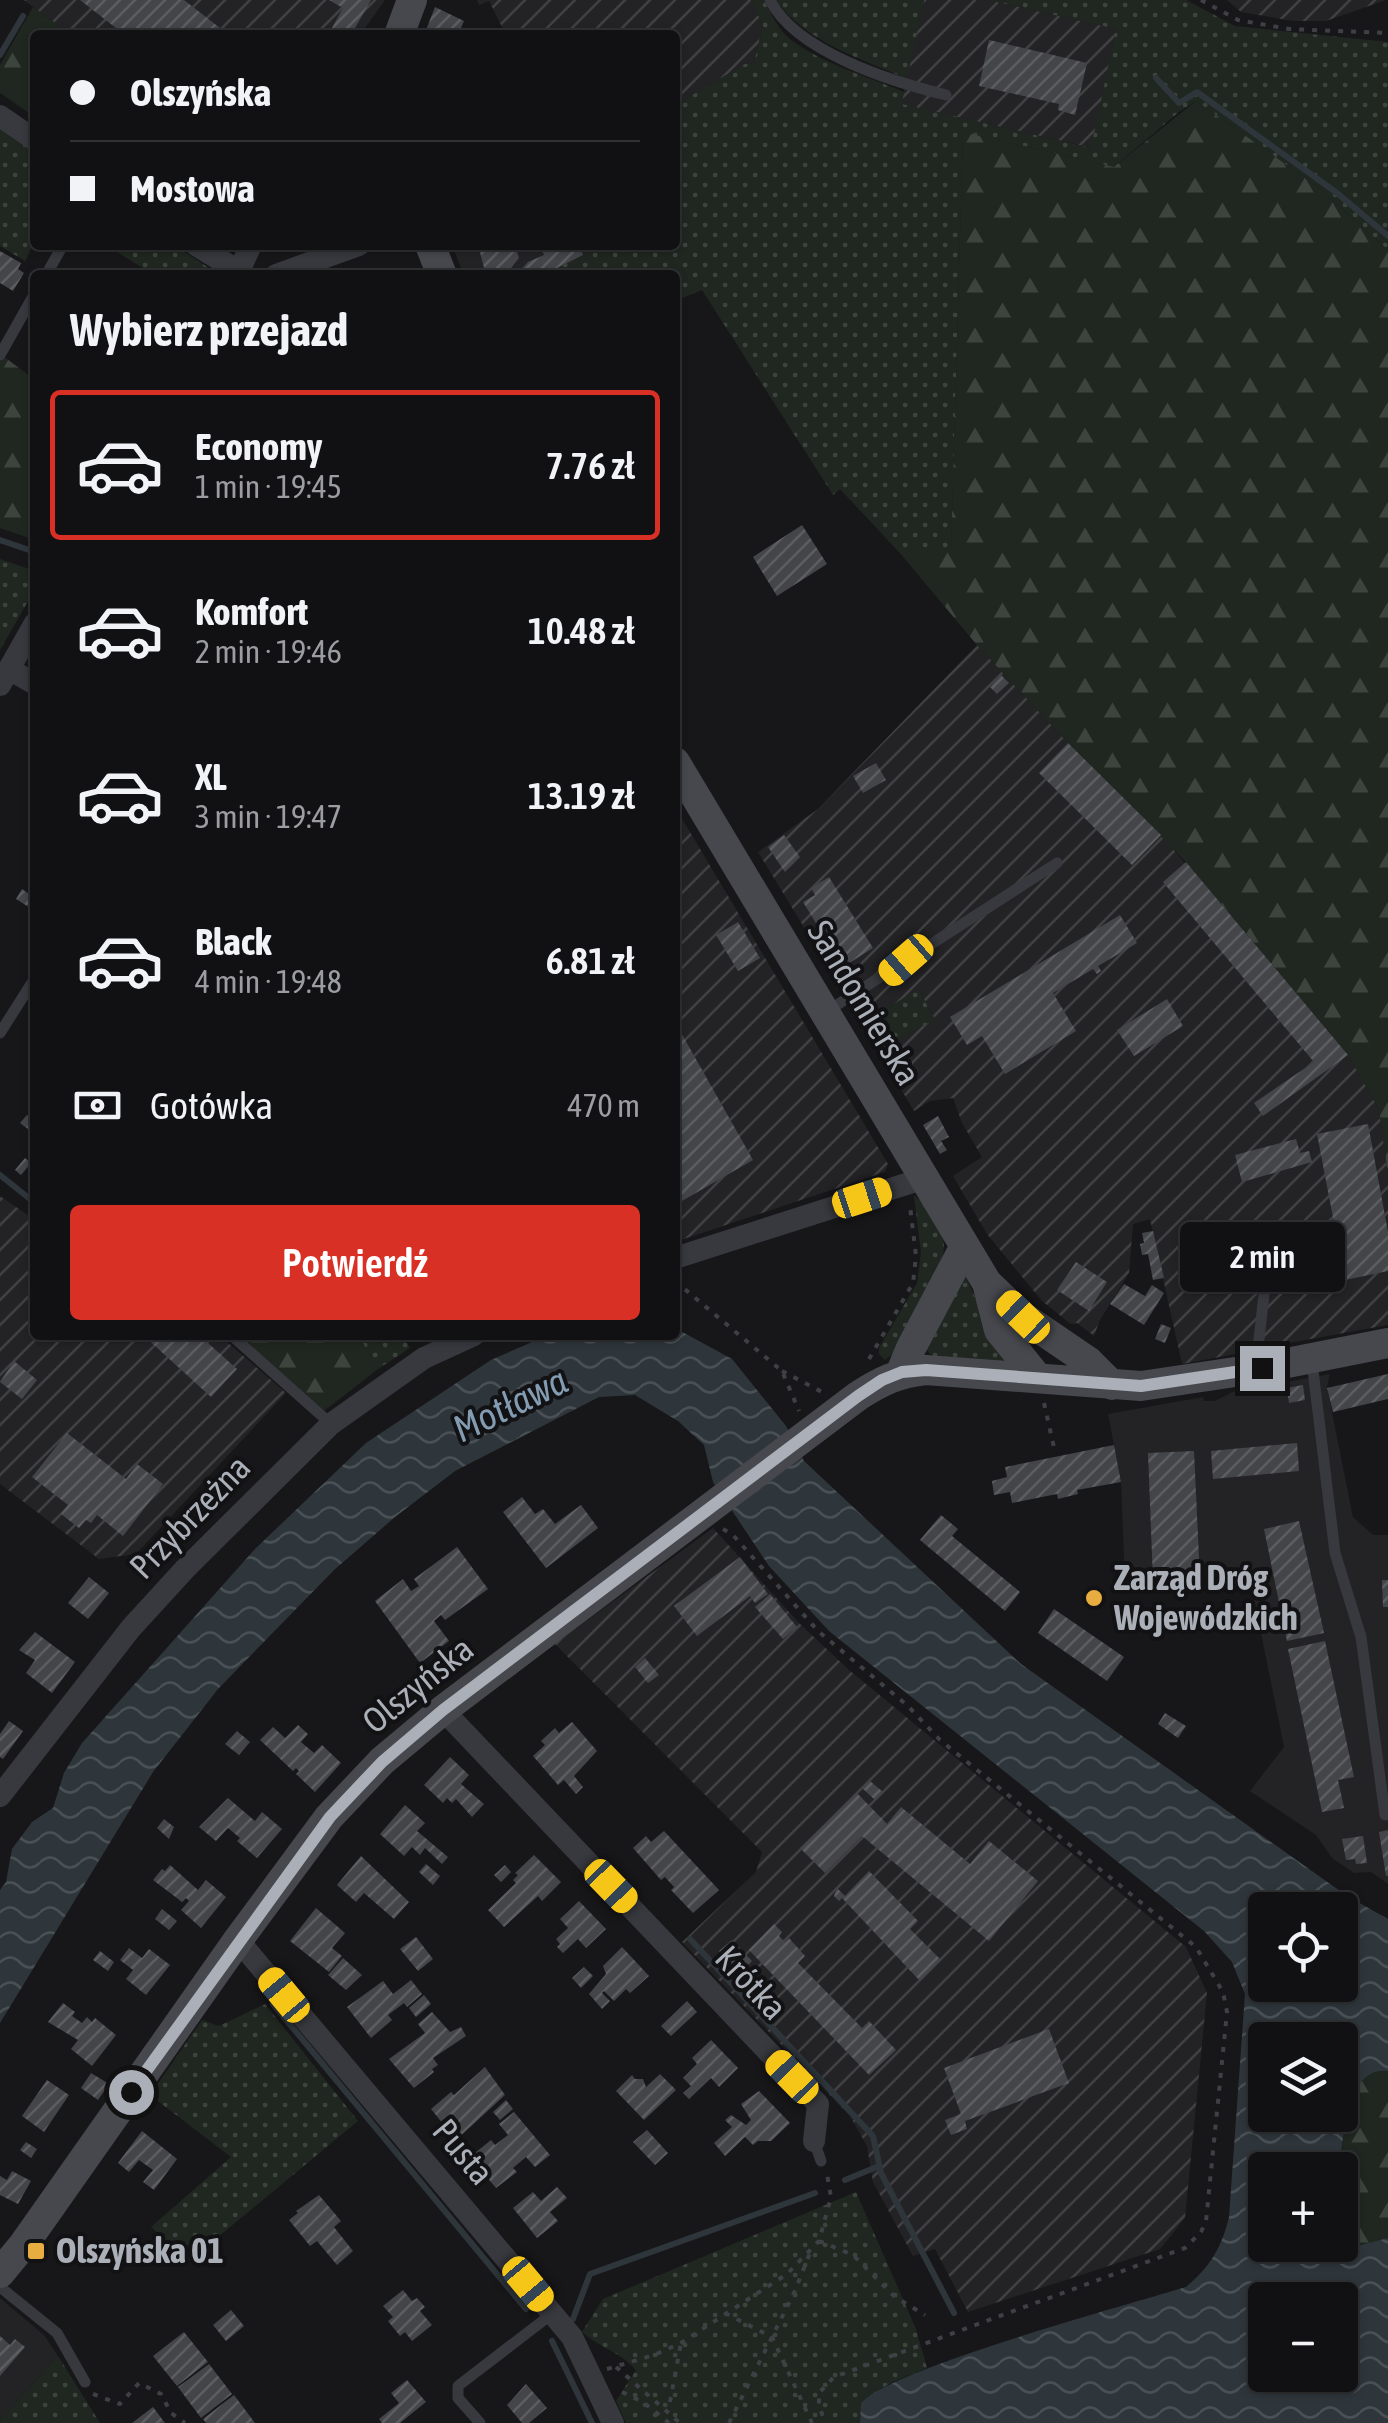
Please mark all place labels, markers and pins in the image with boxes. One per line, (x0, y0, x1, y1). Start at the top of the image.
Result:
place label: Zarząd Dróg Wojewódzkich (1113, 1557, 1298, 1637)
marker: Zarząd Dróg Wojewódzkich (1083, 1587, 1105, 1609)
place label: Olszyńska 01 (56, 2230, 224, 2270)
marker: Olszyńska 01 (25, 2240, 47, 2262)

